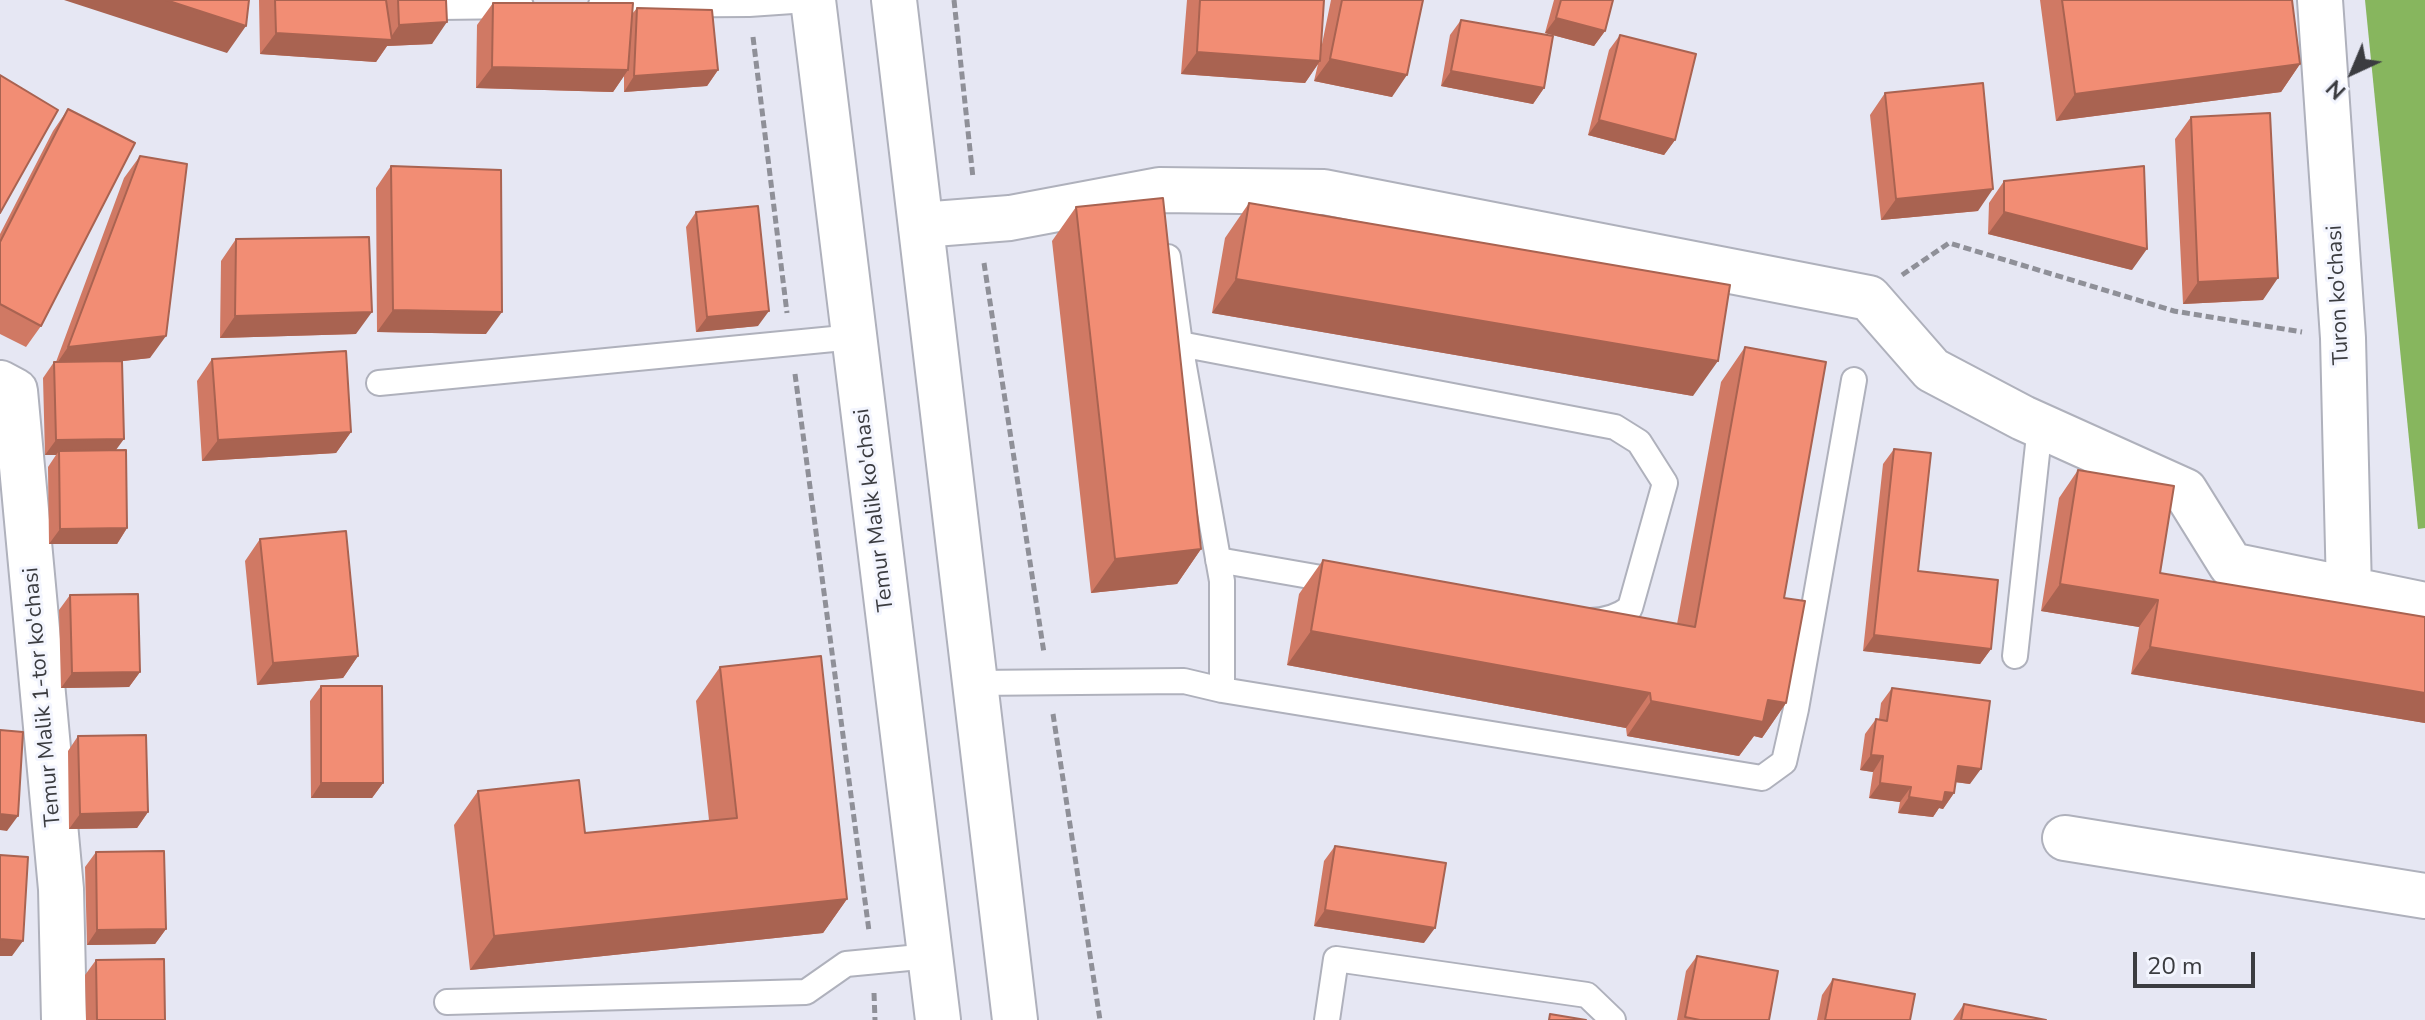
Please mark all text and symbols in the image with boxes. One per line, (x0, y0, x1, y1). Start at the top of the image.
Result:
north arrow (2313, 32, 2393, 112)
text: N (2320, 73, 2353, 106)
street label: Turon ko'chasi (2322, 224, 2356, 366)
street label: Temur Malik ko'chasi (849, 407, 901, 613)
street label: Temur Malik 1-tor ko'chasi (19, 566, 67, 828)
scale bar (2137, 936, 2259, 986)
text: 20 m (2147, 950, 2203, 982)

